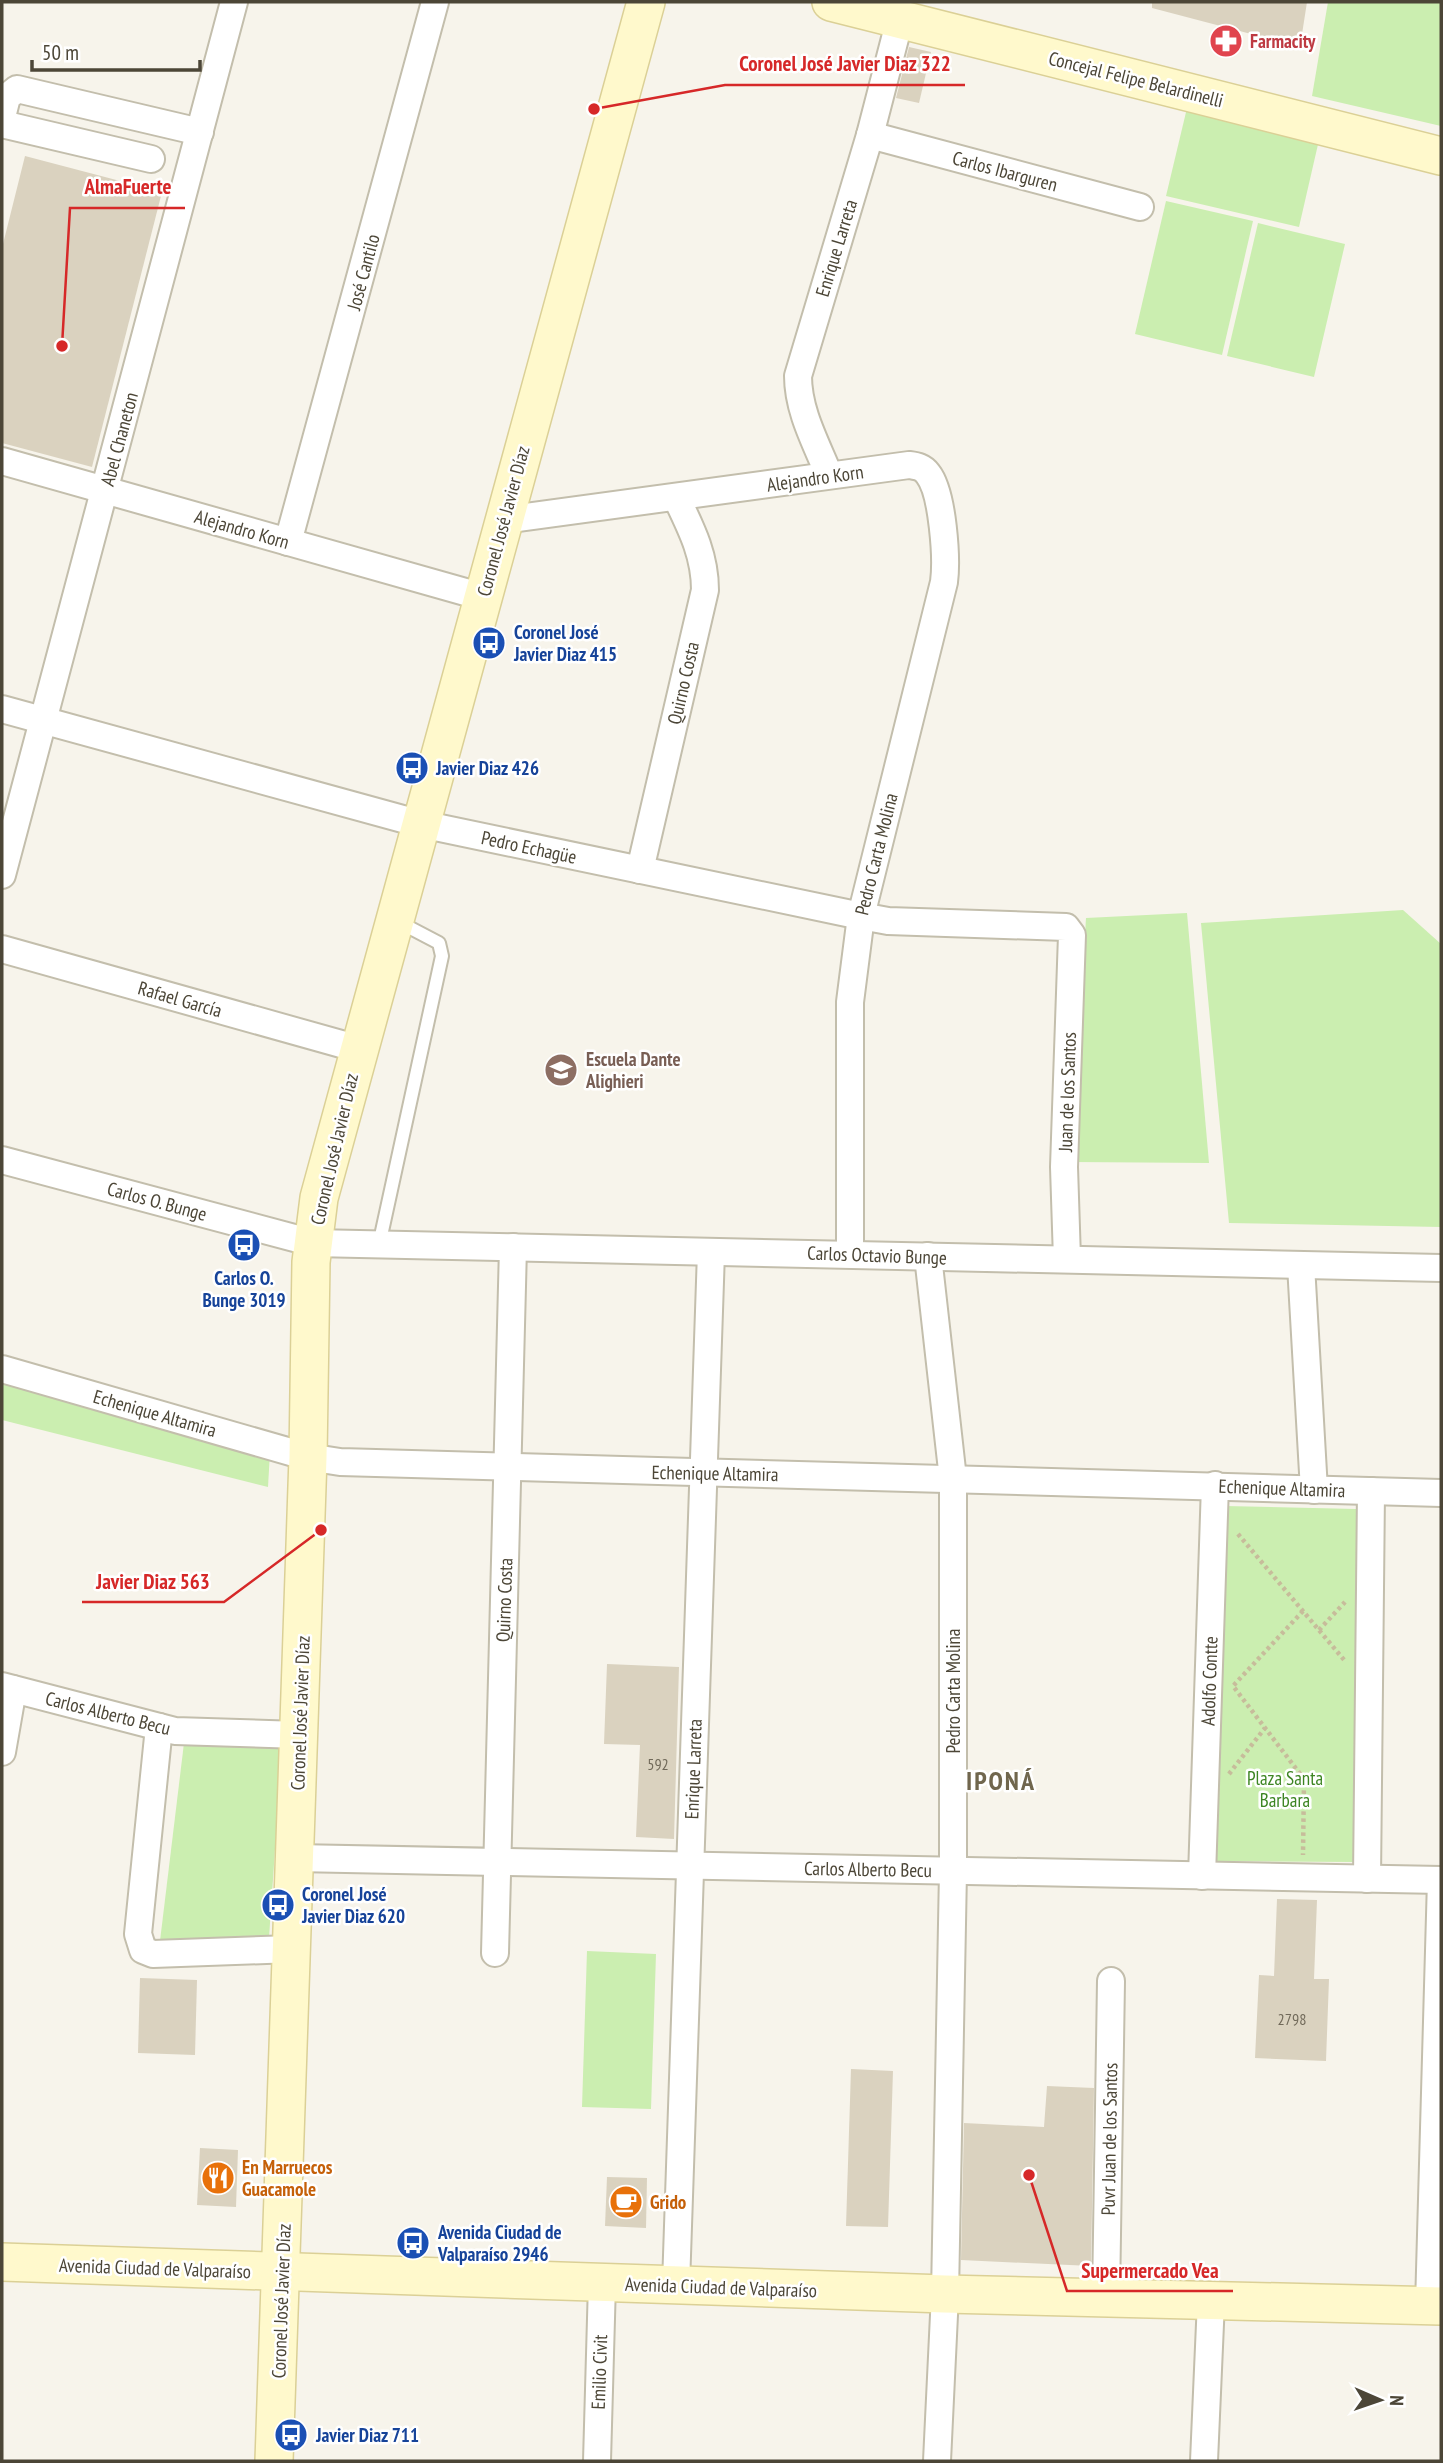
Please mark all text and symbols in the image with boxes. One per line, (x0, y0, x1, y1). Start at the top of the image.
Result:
pharmacy icon: Farmacity (1207, 22, 1245, 60)
scale bar (32, 28, 200, 72)
place label: Farmacity (1250, 29, 1316, 53)
text: 50 m (42, 39, 79, 66)
callout: Coronel José Javier Diaz 322 (725, 43, 965, 85)
street label: Concejal Felipe Belardinelli (1046, 46, 1226, 112)
text: Coronel José Javier Diaz 322 (739, 50, 951, 77)
street label: Carlos Ibarguren (950, 145, 1060, 197)
callout: AlmaFuerte (70, 166, 185, 208)
text: AlmaFuerte (83, 173, 172, 200)
street label: Enrique Larreta (810, 196, 862, 300)
street label: José Cantilo (341, 231, 385, 313)
street label: Abel Chaneton (95, 390, 143, 488)
street label: Coronel José Javier Díaz (471, 443, 535, 599)
street label: Alejandro Korn (765, 459, 865, 497)
street label: Alejandro Korn (192, 504, 292, 554)
place label: Coronel José Javier Diaz 415 (513, 620, 617, 666)
bus stop icon: Coronel José Javier Diaz 415 (470, 624, 508, 662)
street label: Quirno Costa (662, 639, 704, 727)
bus stop icon: Javier Diaz 426 (393, 749, 431, 787)
place label: Javier Diaz 426 (435, 756, 539, 780)
street label: Pedro Carta Molina (849, 790, 903, 918)
street label: Pedro Echagüe (479, 825, 579, 869)
street label: Rafael García (135, 976, 225, 1022)
street label: Juan de los Santos (1053, 1032, 1081, 1153)
place label: Escuela Dante Alighieri (585, 1047, 681, 1093)
school or university icon: Escuela Dante Alighieri (542, 1051, 580, 1089)
street label: Coronel José Javier Díaz (305, 1071, 363, 1227)
street label: Carlos O. Bunge (105, 1176, 210, 1226)
bus stop icon: Carlos O. Bunge 3019 (225, 1226, 263, 1264)
street label: Carlos Octavio Bunge (807, 1241, 947, 1269)
place label: Carlos O. Bunge 3019 (202, 1266, 286, 1312)
street label: Echenique Altamira (91, 1384, 219, 1442)
street label: Echenique Altamira (651, 1460, 779, 1486)
street label: Echenique Altamira (1218, 1474, 1346, 1502)
street label: Quirno Costa (491, 1557, 517, 1643)
callout: Javier Diaz 563 (82, 1560, 224, 1602)
text: Javier Diaz 563 (95, 1568, 210, 1595)
street label: Pedro Carta Molina (941, 1629, 965, 1753)
street label: Coronel José Javier Díaz (285, 1635, 315, 1791)
street label: Adolfo Contte (1195, 1636, 1223, 1726)
street label: Carlos Alberto Becu (43, 1686, 173, 1740)
street label: Enrique Larreta (679, 1718, 707, 1820)
house number: 592 (647, 1754, 669, 1774)
district label: IPONÁ (966, 1764, 1036, 1797)
park label: Plaza Santa Barbara (1247, 1766, 1323, 1812)
street label: Carlos Alberto Becu (804, 1856, 932, 1882)
place label: Coronel José Javier Diaz 620 (301, 1882, 405, 1928)
bus stop icon: Coronel José Javier Diaz 620 (259, 1886, 297, 1924)
house number: 2798 (1278, 2009, 1306, 2029)
street label: Puvr Juan de los Santos (1096, 2062, 1122, 2216)
place label: En Marruecos Guacamole (242, 2155, 333, 2201)
restaurant icon: En Marruecos Guacamole (199, 2159, 237, 2197)
cafe icon: Grido (607, 2183, 645, 2221)
place label: Grido (650, 2190, 686, 2214)
place label: Avenida Ciudad de Valparaíso 2946 (437, 2220, 562, 2266)
street label: Coronel José Javier Díaz (266, 2223, 296, 2379)
bus stop icon: Avenida Ciudad de Valparaíso 2946 (394, 2224, 432, 2262)
callout: Supermercado Vea (1067, 2249, 1233, 2291)
street label: Avenida Ciudad de Valparaíso (59, 2253, 251, 2283)
text: Supermercado Vea (1081, 2257, 1219, 2284)
street label: Avenida Ciudad de Valparaíso (625, 2272, 817, 2302)
street label: Emilio Civit (586, 2333, 612, 2410)
north arrow (1345, 2365, 1415, 2435)
text: N (1385, 2395, 1409, 2406)
bus stop icon: Javier Diaz 711 (272, 2416, 310, 2454)
place label: Javier Diaz 711 (315, 2423, 419, 2447)

